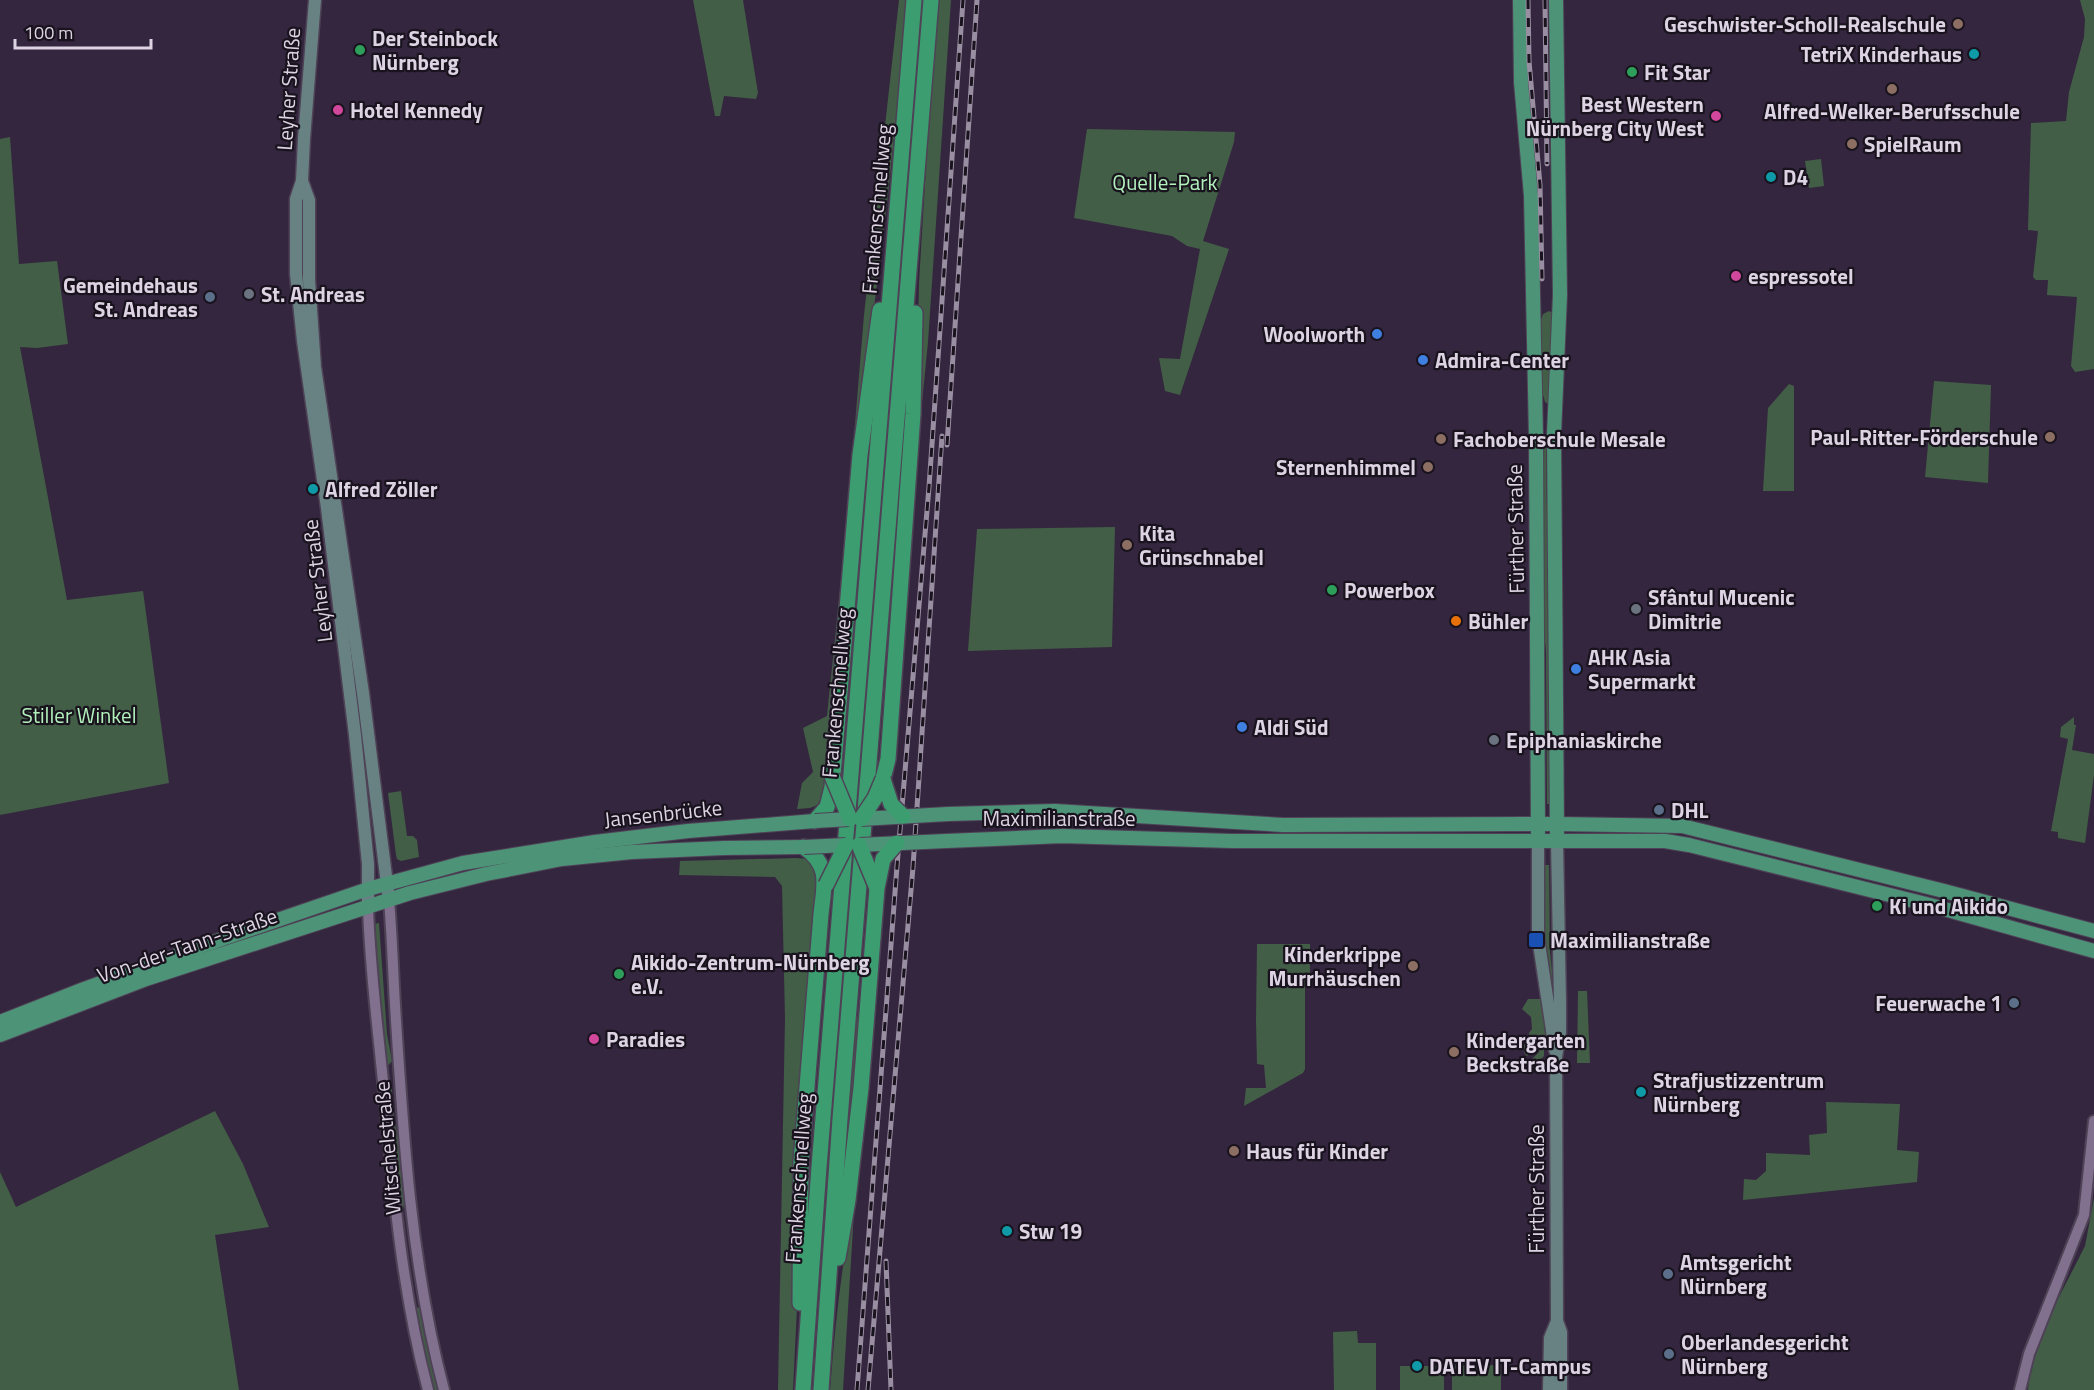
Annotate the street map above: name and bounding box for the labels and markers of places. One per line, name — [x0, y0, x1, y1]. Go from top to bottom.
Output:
place label: Geschwister-Scholl-Realschule — [1664, 8, 1946, 40]
marker: Geschwister-Scholl-Realschule — [1951, 17, 1965, 31]
place label: Der Steinbock Nürnberg — [372, 22, 498, 78]
place label: TetriX Kinderhaus — [1801, 38, 1962, 70]
marker: Der Steinbock Nürnberg — [353, 43, 367, 57]
marker: TetriX Kinderhaus — [1967, 47, 1981, 61]
place label: Fit Star — [1644, 56, 1711, 88]
marker: Fit Star — [1625, 65, 1639, 79]
marker: Alfred-Welker-Berufsschule — [1885, 82, 1899, 96]
place label: Best Western Nürnberg City West — [1526, 88, 1704, 144]
place label: Hotel Kennedy — [350, 94, 483, 126]
place label: Alfred-Welker-Berufsschule — [1764, 95, 2020, 127]
marker: Hotel Kennedy — [331, 103, 345, 117]
marker: Best Western Nürnberg City West — [1709, 109, 1723, 123]
place label: SpielRaum — [1864, 128, 1962, 160]
marker: SpielRaum — [1845, 137, 1859, 151]
place label: D4 — [1783, 161, 1808, 193]
marker: D4 — [1764, 170, 1778, 184]
place label: espressotel — [1748, 260, 1854, 292]
place label: Gemeindehaus St. Andreas — [63, 269, 198, 325]
marker: espressotel — [1729, 269, 1743, 283]
place label: St. Andreas — [261, 278, 365, 310]
marker: St. Andreas — [242, 287, 256, 301]
marker: Gemeindehaus St. Andreas — [203, 290, 217, 304]
place label: Woolworth — [1263, 318, 1365, 350]
marker: Woolworth — [1370, 327, 1384, 341]
place label: Admira-Center — [1435, 344, 1569, 376]
marker: Admira-Center — [1416, 353, 1430, 367]
place label: Paul-Ritter-Förderschule — [1810, 421, 2038, 453]
place label: Fachoberschule Mesale — [1453, 423, 1666, 455]
marker: Paul-Ritter-Förderschule — [2043, 430, 2057, 444]
marker: Fachoberschule Mesale — [1434, 432, 1448, 446]
place label: Sternenhimmel — [1276, 451, 1416, 483]
marker: Sternenhimmel — [1421, 460, 1435, 474]
place label: Alfred Zöller — [325, 473, 438, 505]
marker: Alfred Zöller — [306, 482, 320, 496]
place label: Kita Grünschnabel — [1139, 517, 1264, 573]
marker: Kita Grünschnabel — [1120, 538, 1134, 552]
place label: Powerbox — [1344, 574, 1435, 606]
place label: Sfântul Mucenic Dimitrie — [1648, 581, 1795, 637]
marker: Powerbox — [1325, 583, 1339, 597]
marker: Sfântul Mucenic Dimitrie — [1629, 602, 1643, 616]
place label: Bühler — [1468, 605, 1528, 637]
marker: Bühler — [1449, 614, 1463, 628]
place label: AHK Asia Supermarkt — [1588, 641, 1696, 697]
marker: AHK Asia Supermarkt — [1569, 662, 1583, 676]
place label: Aldi Süd — [1254, 711, 1328, 743]
marker: Aldi Süd — [1235, 720, 1249, 734]
place label: Epiphaniaskirche — [1506, 724, 1662, 756]
marker: Epiphaniaskirche — [1487, 733, 1501, 747]
place label: DHL — [1671, 794, 1709, 826]
marker: DHL — [1652, 803, 1666, 817]
place label: Ki und Aikido — [1889, 890, 2008, 922]
marker: Ki und Aikido — [1870, 899, 1884, 913]
place label: Maximilianstraße — [1550, 924, 1710, 956]
marker: Maximilianstraße — [1527, 931, 1545, 949]
place label: Kinderkrippe Murrhäuschen — [1269, 938, 1401, 994]
place label: Aikido-Zentrum-Nürnberg e.V. — [631, 946, 869, 1002]
marker: Kinderkrippe Murrhäuschen — [1406, 959, 1420, 973]
marker: Aikido-Zentrum-Nürnberg e.V. — [612, 967, 626, 981]
place label: Feuerwache 1 — [1875, 987, 2002, 1019]
marker: Feuerwache 1 — [2007, 996, 2021, 1010]
place label: Paradies — [606, 1023, 685, 1055]
place label: Kindergarten Beckstraße — [1466, 1024, 1585, 1080]
marker: Paradies — [587, 1032, 601, 1046]
marker: Kindergarten Beckstraße — [1447, 1045, 1461, 1059]
place label: Strafjustizzentrum Nürnberg — [1653, 1064, 1824, 1120]
marker: Strafjustizzentrum Nürnberg — [1634, 1085, 1648, 1099]
place label: Haus für Kinder — [1246, 1135, 1388, 1167]
marker: Haus für Kinder — [1227, 1144, 1241, 1158]
place label: Stw 19 — [1019, 1215, 1082, 1247]
marker: Stw 19 — [1000, 1224, 1014, 1238]
place label: Amtsgericht Nürnberg — [1680, 1246, 1792, 1302]
marker: Amtsgericht Nürnberg — [1661, 1267, 1675, 1281]
place label: Oberlandesgericht Nürnberg — [1681, 1326, 1849, 1382]
marker: Oberlandesgericht Nürnberg — [1662, 1347, 1676, 1361]
place label: DATEV IT-Campus — [1429, 1350, 1591, 1382]
marker: DATEV IT-Campus — [1410, 1359, 1424, 1373]

